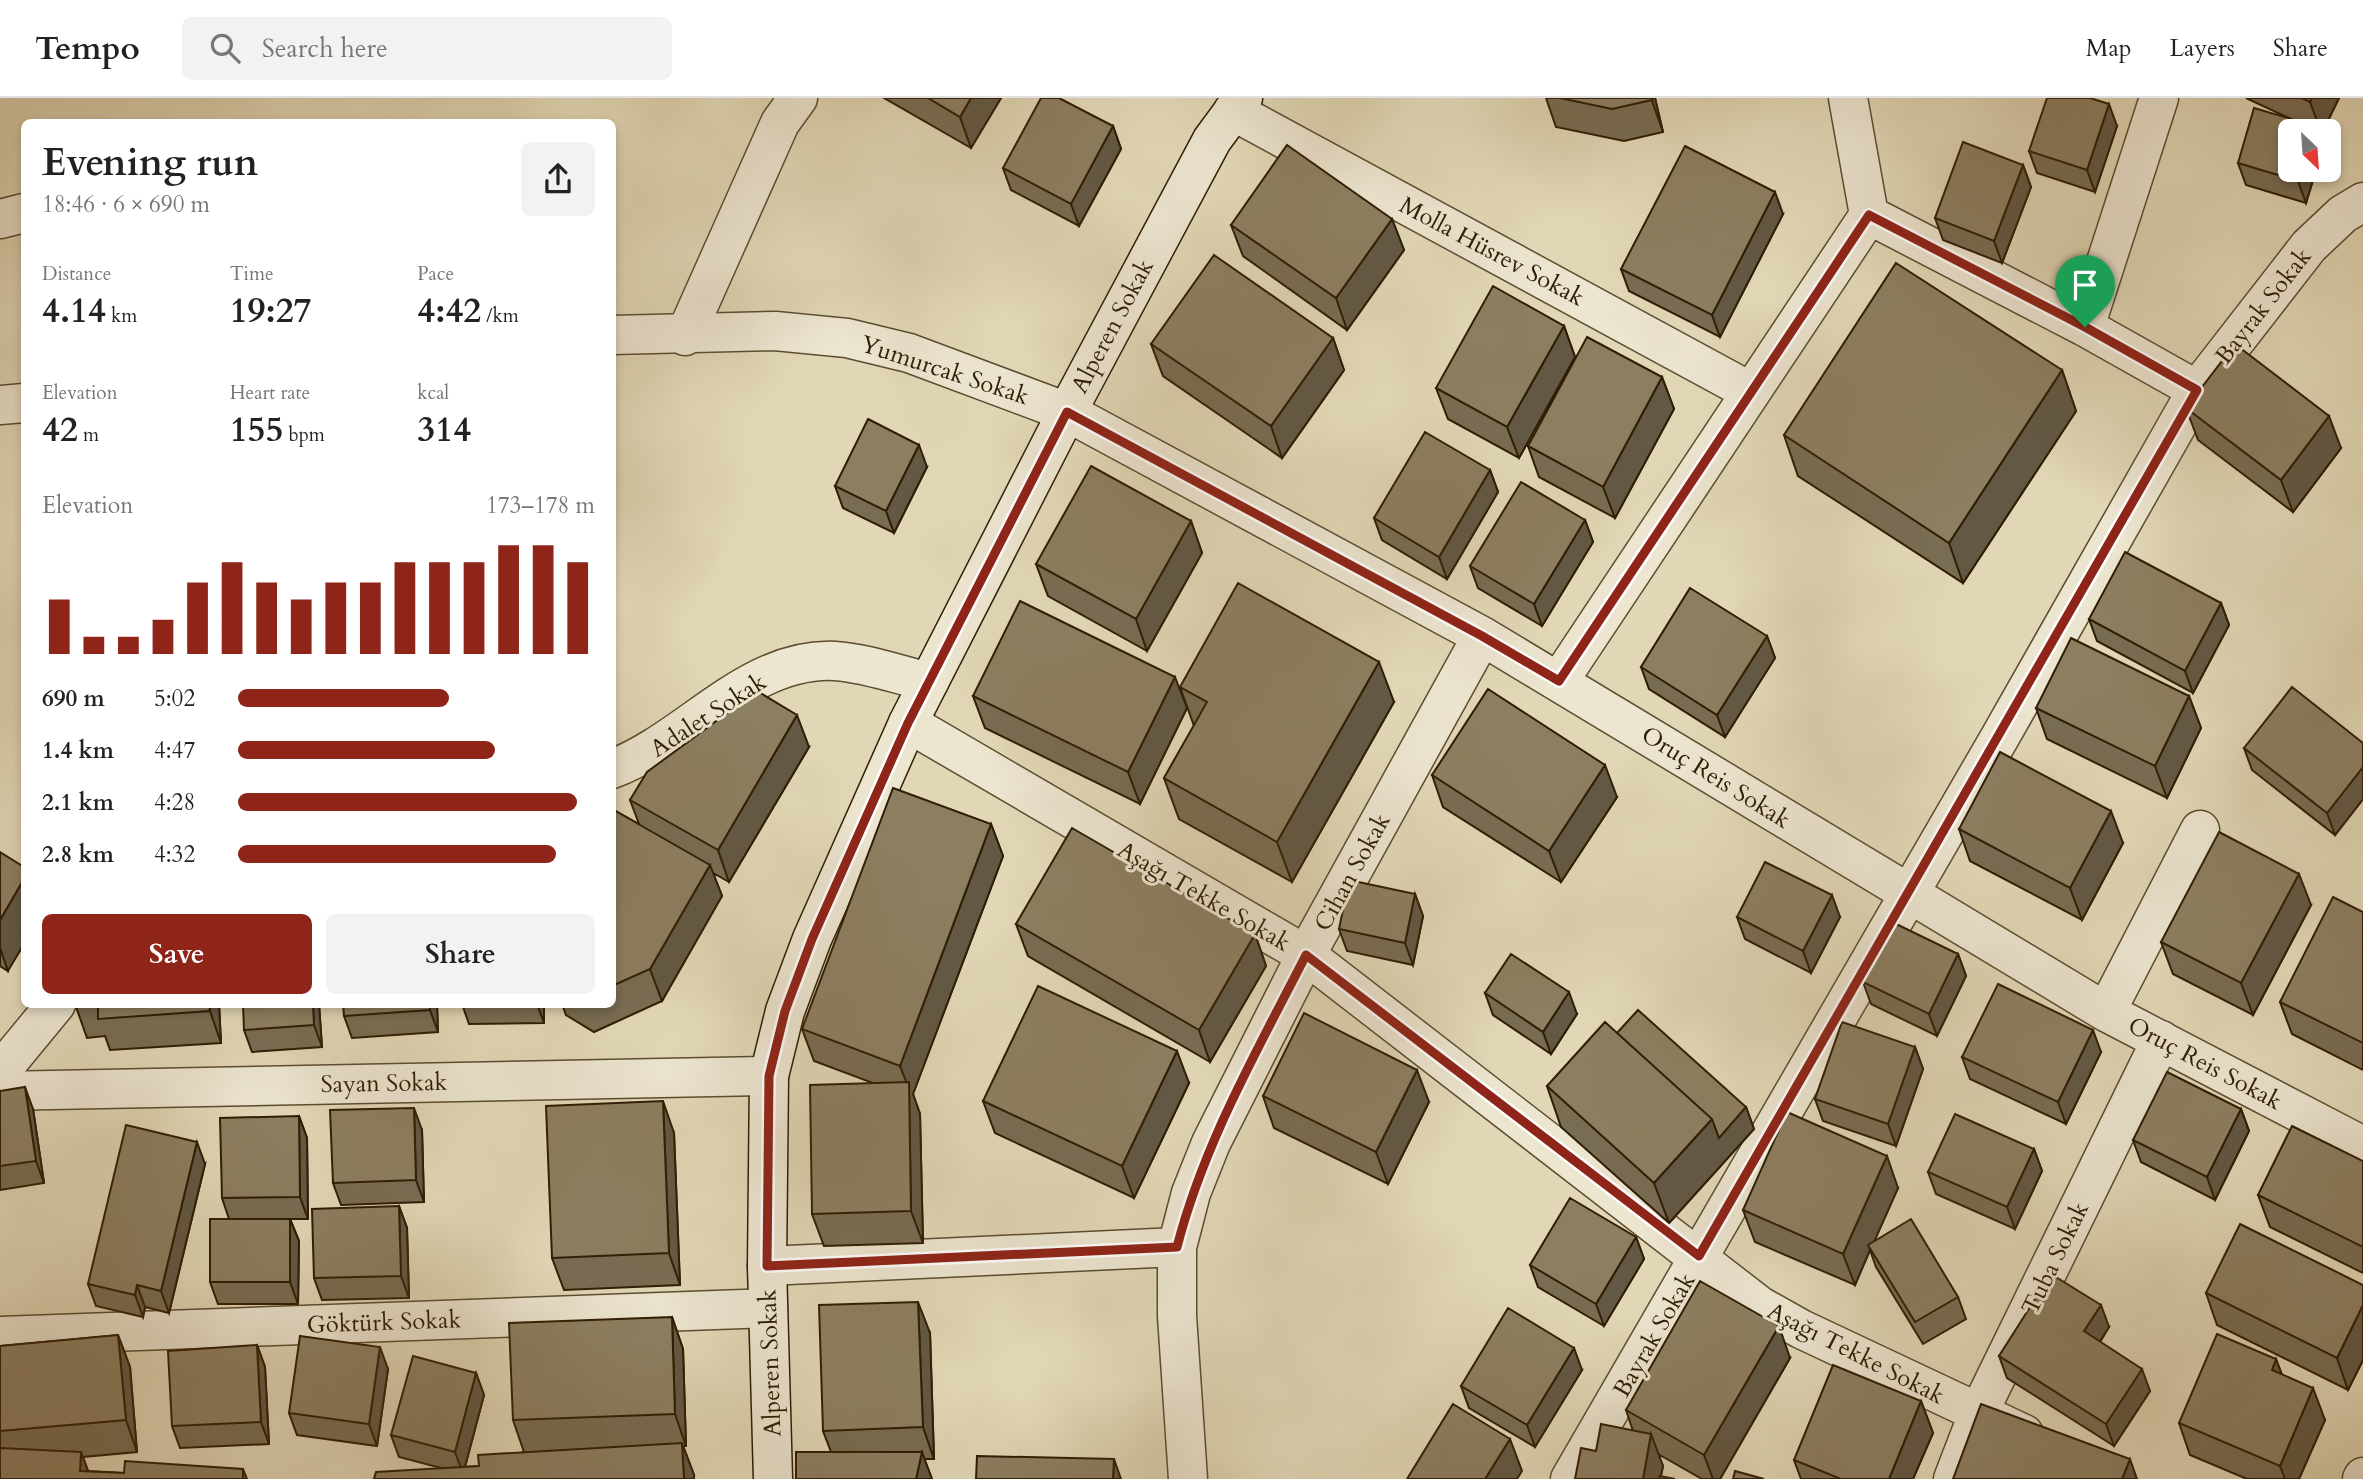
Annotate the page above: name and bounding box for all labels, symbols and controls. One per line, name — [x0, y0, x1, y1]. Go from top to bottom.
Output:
search box — [182, 17, 672, 80]
text: Tempo — [35, 26, 140, 71]
icon: search — [206, 29, 244, 67]
text: Search here — [262, 31, 388, 66]
text: Map — [2086, 32, 2132, 65]
text: Layers — [2170, 32, 2235, 65]
text: Share — [2273, 32, 2328, 65]
north arrow — [2278, 119, 2342, 182]
map controls — [2278, 119, 2341, 182]
text: Evening run — [42, 137, 258, 189]
button: share — [521, 142, 595, 216]
text: 18:46 · 6 × 690 m — [42, 189, 210, 220]
street label: Molla Hüsrev Sokak — [1393, 189, 1590, 314]
street label: Bayrak Sokak — [2208, 241, 2319, 371]
street label: Alperen Sokak — [1063, 253, 1162, 399]
pin — [2055, 255, 2115, 327]
text: Distance — [42, 261, 111, 287]
text: Time — [230, 261, 274, 287]
text: Pace — [417, 261, 454, 287]
icon: arrive — [2066, 266, 2104, 304]
text: 4.14 — [42, 287, 106, 335]
text: 19:27 — [230, 287, 312, 335]
text: 4:42 — [417, 287, 481, 335]
text: km — [106, 303, 137, 329]
text: /km — [481, 303, 519, 329]
street label: Yumurcak Sokak — [857, 328, 1033, 413]
text: Elevation — [42, 380, 117, 406]
text: Heart rate — [230, 380, 310, 406]
text: kcal — [417, 380, 449, 406]
text: 42 — [42, 406, 78, 454]
text: 155 — [230, 406, 283, 454]
text: 314 — [417, 406, 471, 454]
text: m — [78, 422, 99, 448]
text: bpm — [283, 422, 325, 448]
text: Elevation — [42, 490, 133, 521]
text: 173–178 m — [486, 490, 595, 521]
street label: Adalet Sokak — [644, 665, 773, 765]
text: 690 m — [42, 683, 105, 714]
text: 5:02 — [154, 683, 195, 714]
street label: Oruç Reis Sokak — [1635, 718, 1797, 837]
text: 1.4 km — [42, 735, 114, 766]
text: 4:47 — [154, 735, 195, 766]
text: 2.1 km — [42, 787, 114, 818]
text: 4:28 — [154, 787, 195, 818]
street label: Cihan Sokak — [1307, 807, 1398, 937]
street label: Aşağı Tekke Sokak — [1111, 833, 1296, 959]
text: 2.8 km — [42, 839, 114, 870]
text: 4:32 — [154, 839, 195, 870]
button: Save — [42, 914, 312, 994]
button: Share — [326, 914, 595, 994]
street label: Oruç Reis Sokak — [2122, 1009, 2288, 1118]
street label: Sayan Sokak — [320, 1066, 448, 1101]
street label: Tuba Sokak — [2014, 1196, 2097, 1320]
street label: Bayrak Sokak — [1605, 1267, 1704, 1404]
street label: Alperen Sokak — [751, 1288, 790, 1437]
street label: Aşağı Tekke Sokak — [1762, 1295, 1950, 1412]
street label: Göktürk Sokak — [306, 1303, 462, 1342]

